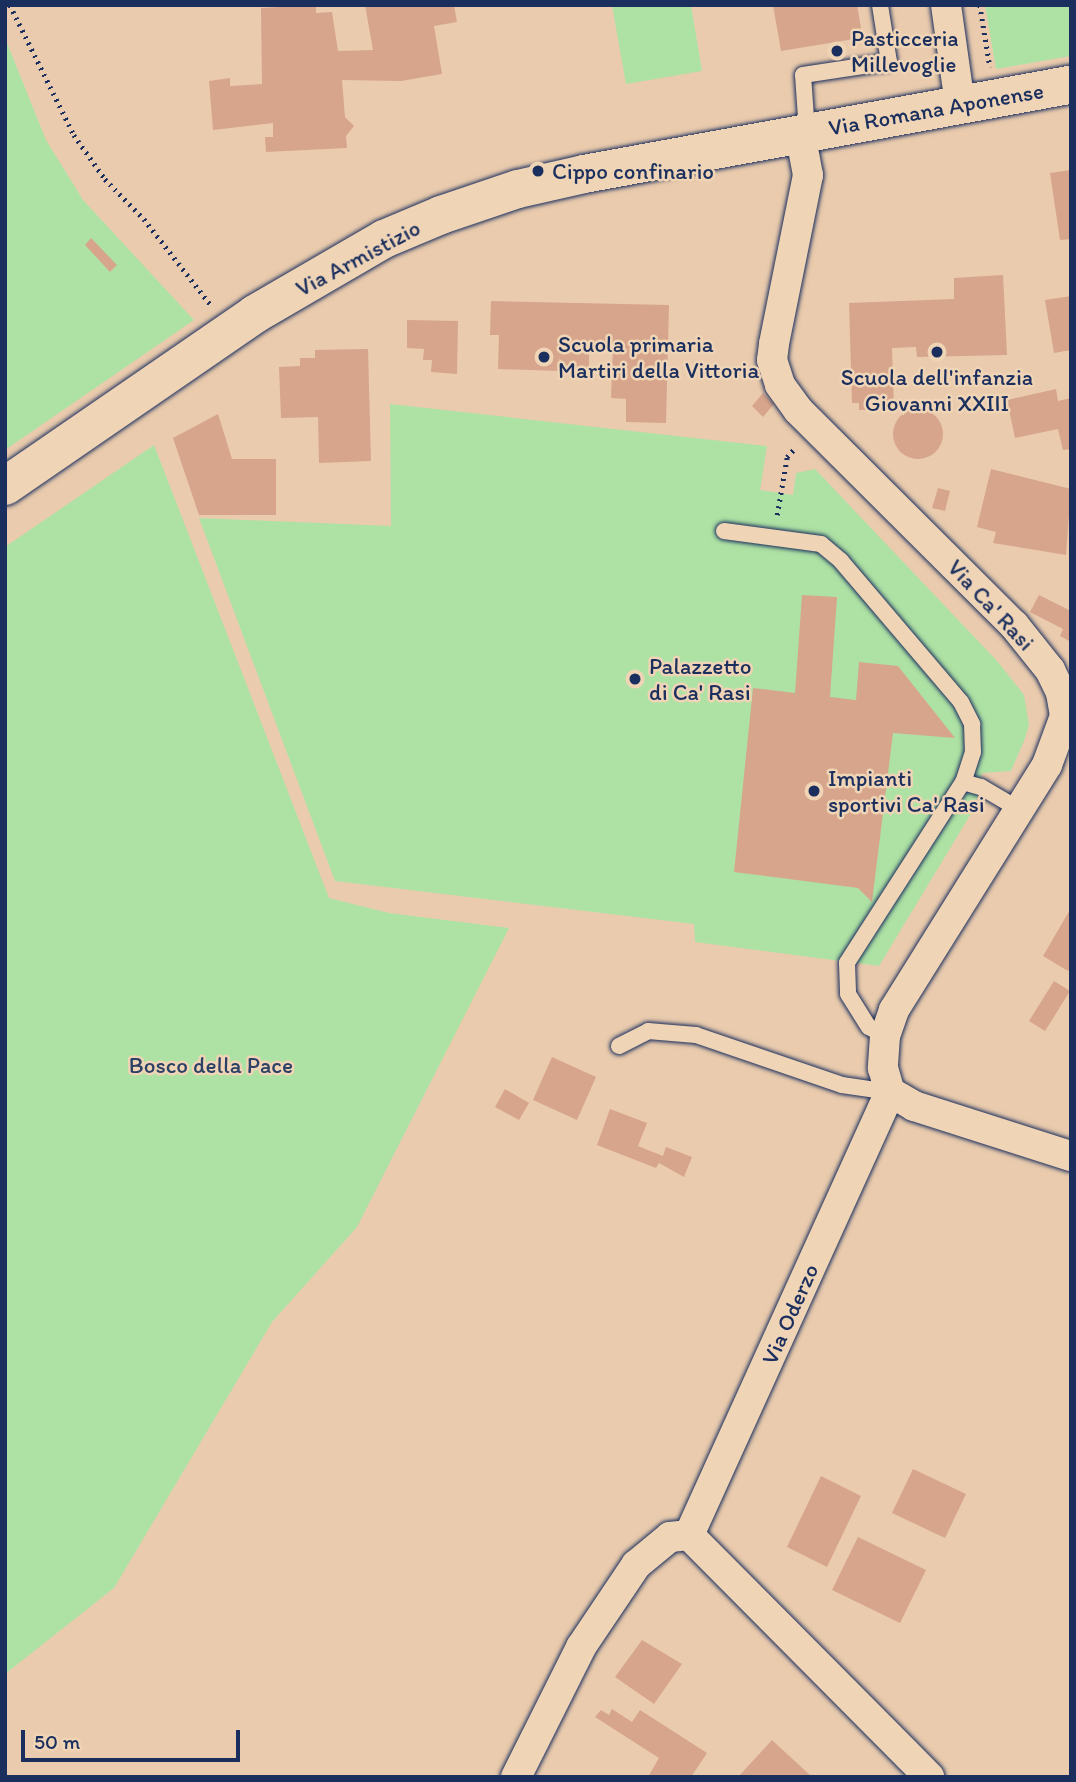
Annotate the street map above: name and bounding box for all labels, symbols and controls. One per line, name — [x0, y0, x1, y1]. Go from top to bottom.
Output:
place label: Pasticceria Millevoglie — [851, 24, 959, 78]
marker: Pasticceria Millevoglie — [829, 43, 845, 59]
street label: Via Romana Aponense — [826, 77, 1046, 141]
place label: Cippo confinario — [552, 157, 714, 185]
marker: Cippo confinario — [530, 163, 546, 179]
street label: Via Armistizio — [291, 214, 425, 302]
place label: Scuola primaria Martiri della Vittoria — [558, 330, 759, 384]
marker: Scuola dell'infanzia Giovanni XXIII — [929, 344, 945, 360]
marker: Scuola primaria Martiri della Vittoria — [536, 349, 552, 365]
place label: Scuola dell'infanzia Giovanni XXIII — [840, 363, 1034, 417]
street label: Via Ca' Rasi — [942, 554, 1040, 656]
place label: Palazzetto di Ca' Rasi — [649, 652, 752, 706]
marker: Palazzetto di Ca' Rasi — [627, 671, 643, 687]
place label: Impianti sportivi Ca' Rasi — [828, 764, 985, 818]
marker: Impianti sportivi Ca' Rasi — [806, 783, 822, 799]
park label: Bosco della Pace — [129, 1051, 293, 1079]
street label: Via Oderzo — [756, 1260, 824, 1368]
scale bar — [24, 1716, 243, 1760]
text: 50 m — [34, 1729, 80, 1754]

